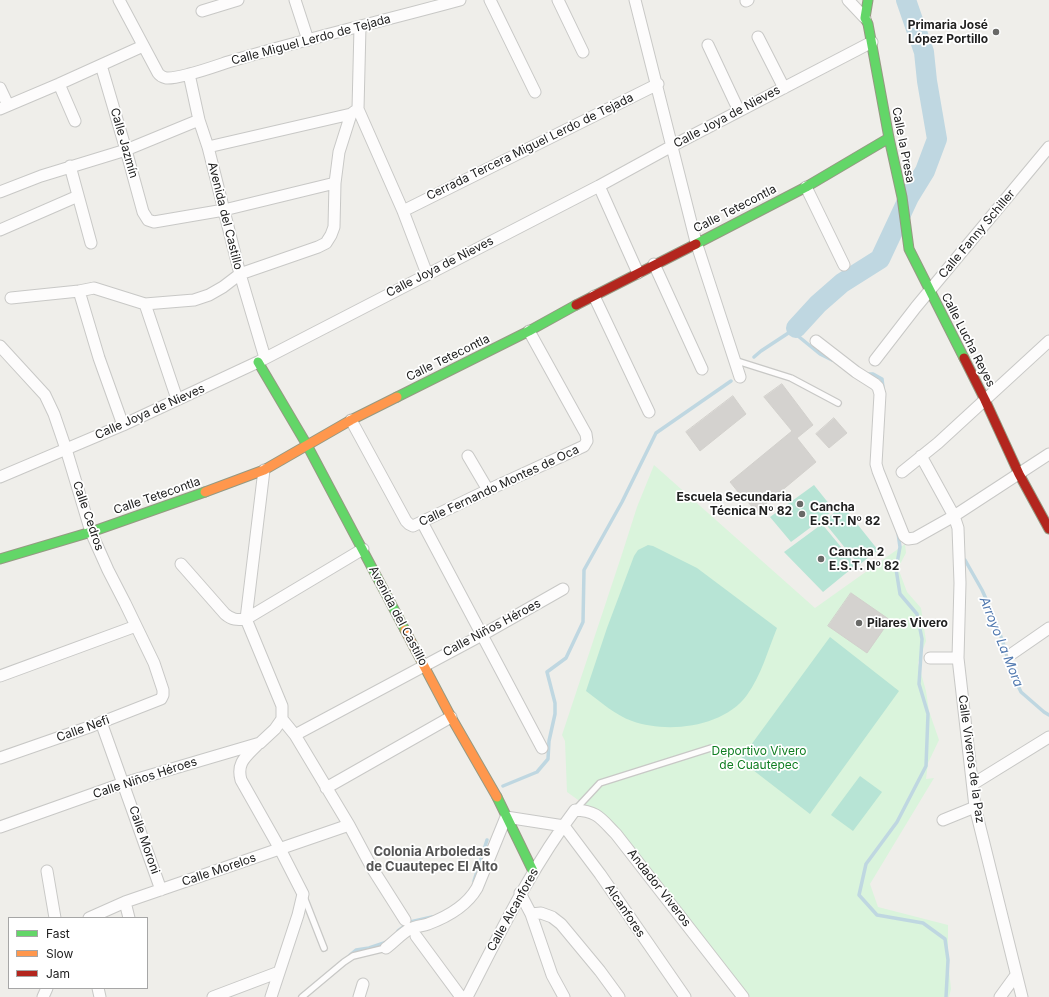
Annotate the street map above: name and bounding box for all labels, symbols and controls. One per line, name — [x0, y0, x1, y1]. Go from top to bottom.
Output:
street label: Calle Miguel Lerdo de Tejada — [230, 12, 392, 68]
place label: Primaria José López Portillo — [908, 18, 988, 46]
marker: Primaria José López Portillo — [991, 27, 1001, 37]
street label: Calle Joya de Nieves — [671, 83, 783, 151]
street label: Cerrada Tercera Miguel Lerdo de Tejada — [424, 90, 636, 204]
street label: Calle Jazmín — [107, 106, 141, 180]
street label: Calle la Presa — [889, 106, 917, 184]
street label: Avenida del Castillo — [205, 161, 245, 271]
street label: Calle Tetecontla — [691, 182, 779, 236]
street label: Calle Fanny Schiller — [936, 187, 1018, 281]
street label: Calle Joya de Nieves — [384, 234, 496, 300]
street label: Calle Lucha Reyes — [938, 290, 998, 390]
street label: Calle Tetecontla — [404, 332, 492, 384]
street label: Calle Joya de Nieves — [93, 381, 207, 443]
street label: Calle Fernando Montes de Oca — [417, 442, 581, 530]
street label: Calle Tetecontla — [112, 474, 202, 518]
street label: Calle Cedros — [69, 479, 107, 553]
place label: Escuela Secundaria Técnica Nº 82 — [677, 490, 792, 518]
marker: Escuela Secundaria Técnica Nº 82 — [795, 499, 805, 509]
place label: Cancha E.S.T. Nº 82 — [810, 500, 880, 528]
marker: Cancha E.S.T. Nº 82 — [797, 509, 807, 519]
place label: Cancha 2 E.S.T. Nº 82 — [829, 545, 899, 573]
marker: Cancha 2 E.S.T. Nº 82 — [816, 554, 826, 564]
street label: Avenida del Castillo — [366, 564, 430, 668]
water label: Arroyo La Mora — [976, 595, 1026, 689]
street label: Calle Niños Héroes — [441, 596, 543, 660]
place label: Pilares Vivero — [867, 616, 948, 630]
marker: Pilares Vivero — [854, 618, 864, 628]
street label: Calle Viveros de la Paz — [955, 694, 987, 824]
street label: Calle Nefi — [55, 713, 111, 745]
park label: Deportivo Vivero de Cuautepec — [711, 744, 807, 772]
street label: Calle Niños Héroes — [91, 754, 199, 802]
street label: Calle Moroni — [126, 804, 162, 876]
district label: Colonia Arboledas de Cuautepec El Alto — [366, 844, 498, 875]
street label: Andador Viveros — [624, 846, 694, 930]
street label: Calle Morelos — [180, 851, 258, 889]
street label: Calle Alcanfores — [484, 866, 542, 954]
street label: Alcanfores — [602, 882, 648, 940]
legend — [8, 917, 148, 989]
text: Fast — [46, 926, 70, 941]
text: Slow — [46, 946, 73, 961]
text: Jam — [46, 966, 70, 981]

